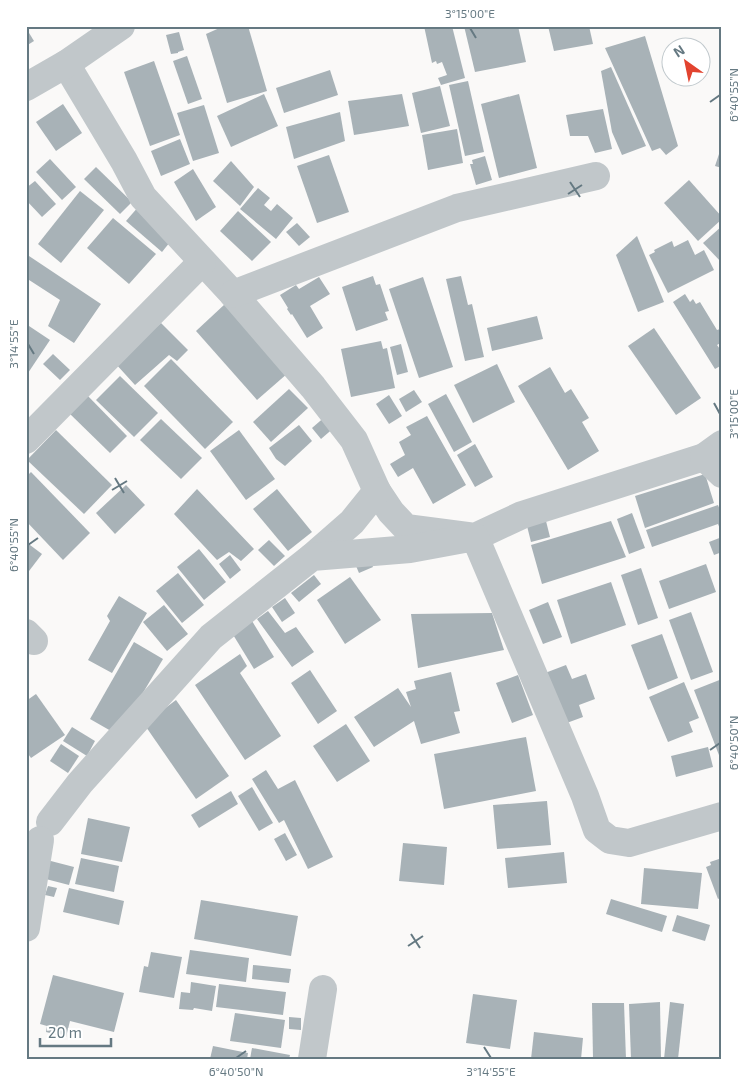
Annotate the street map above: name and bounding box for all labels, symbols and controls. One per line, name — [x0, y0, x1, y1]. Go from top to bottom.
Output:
text: 3°15'00"E — [445, 6, 495, 20]
north arrow — [660, 38, 710, 88]
text: N — [670, 41, 688, 61]
text: 6°40'55"N — [726, 68, 740, 122]
text: 3°14'55"E — [6, 319, 20, 369]
text: 3°15'00"E — [726, 389, 740, 439]
text: 6°40'55"N — [6, 518, 20, 572]
text: 6°40'50"N — [726, 716, 740, 770]
scale bar — [40, 1015, 111, 1047]
text: 20 m — [48, 1023, 82, 1041]
text: 6°40'50"N — [209, 1064, 263, 1078]
text: 3°14'55"E — [466, 1064, 516, 1078]

